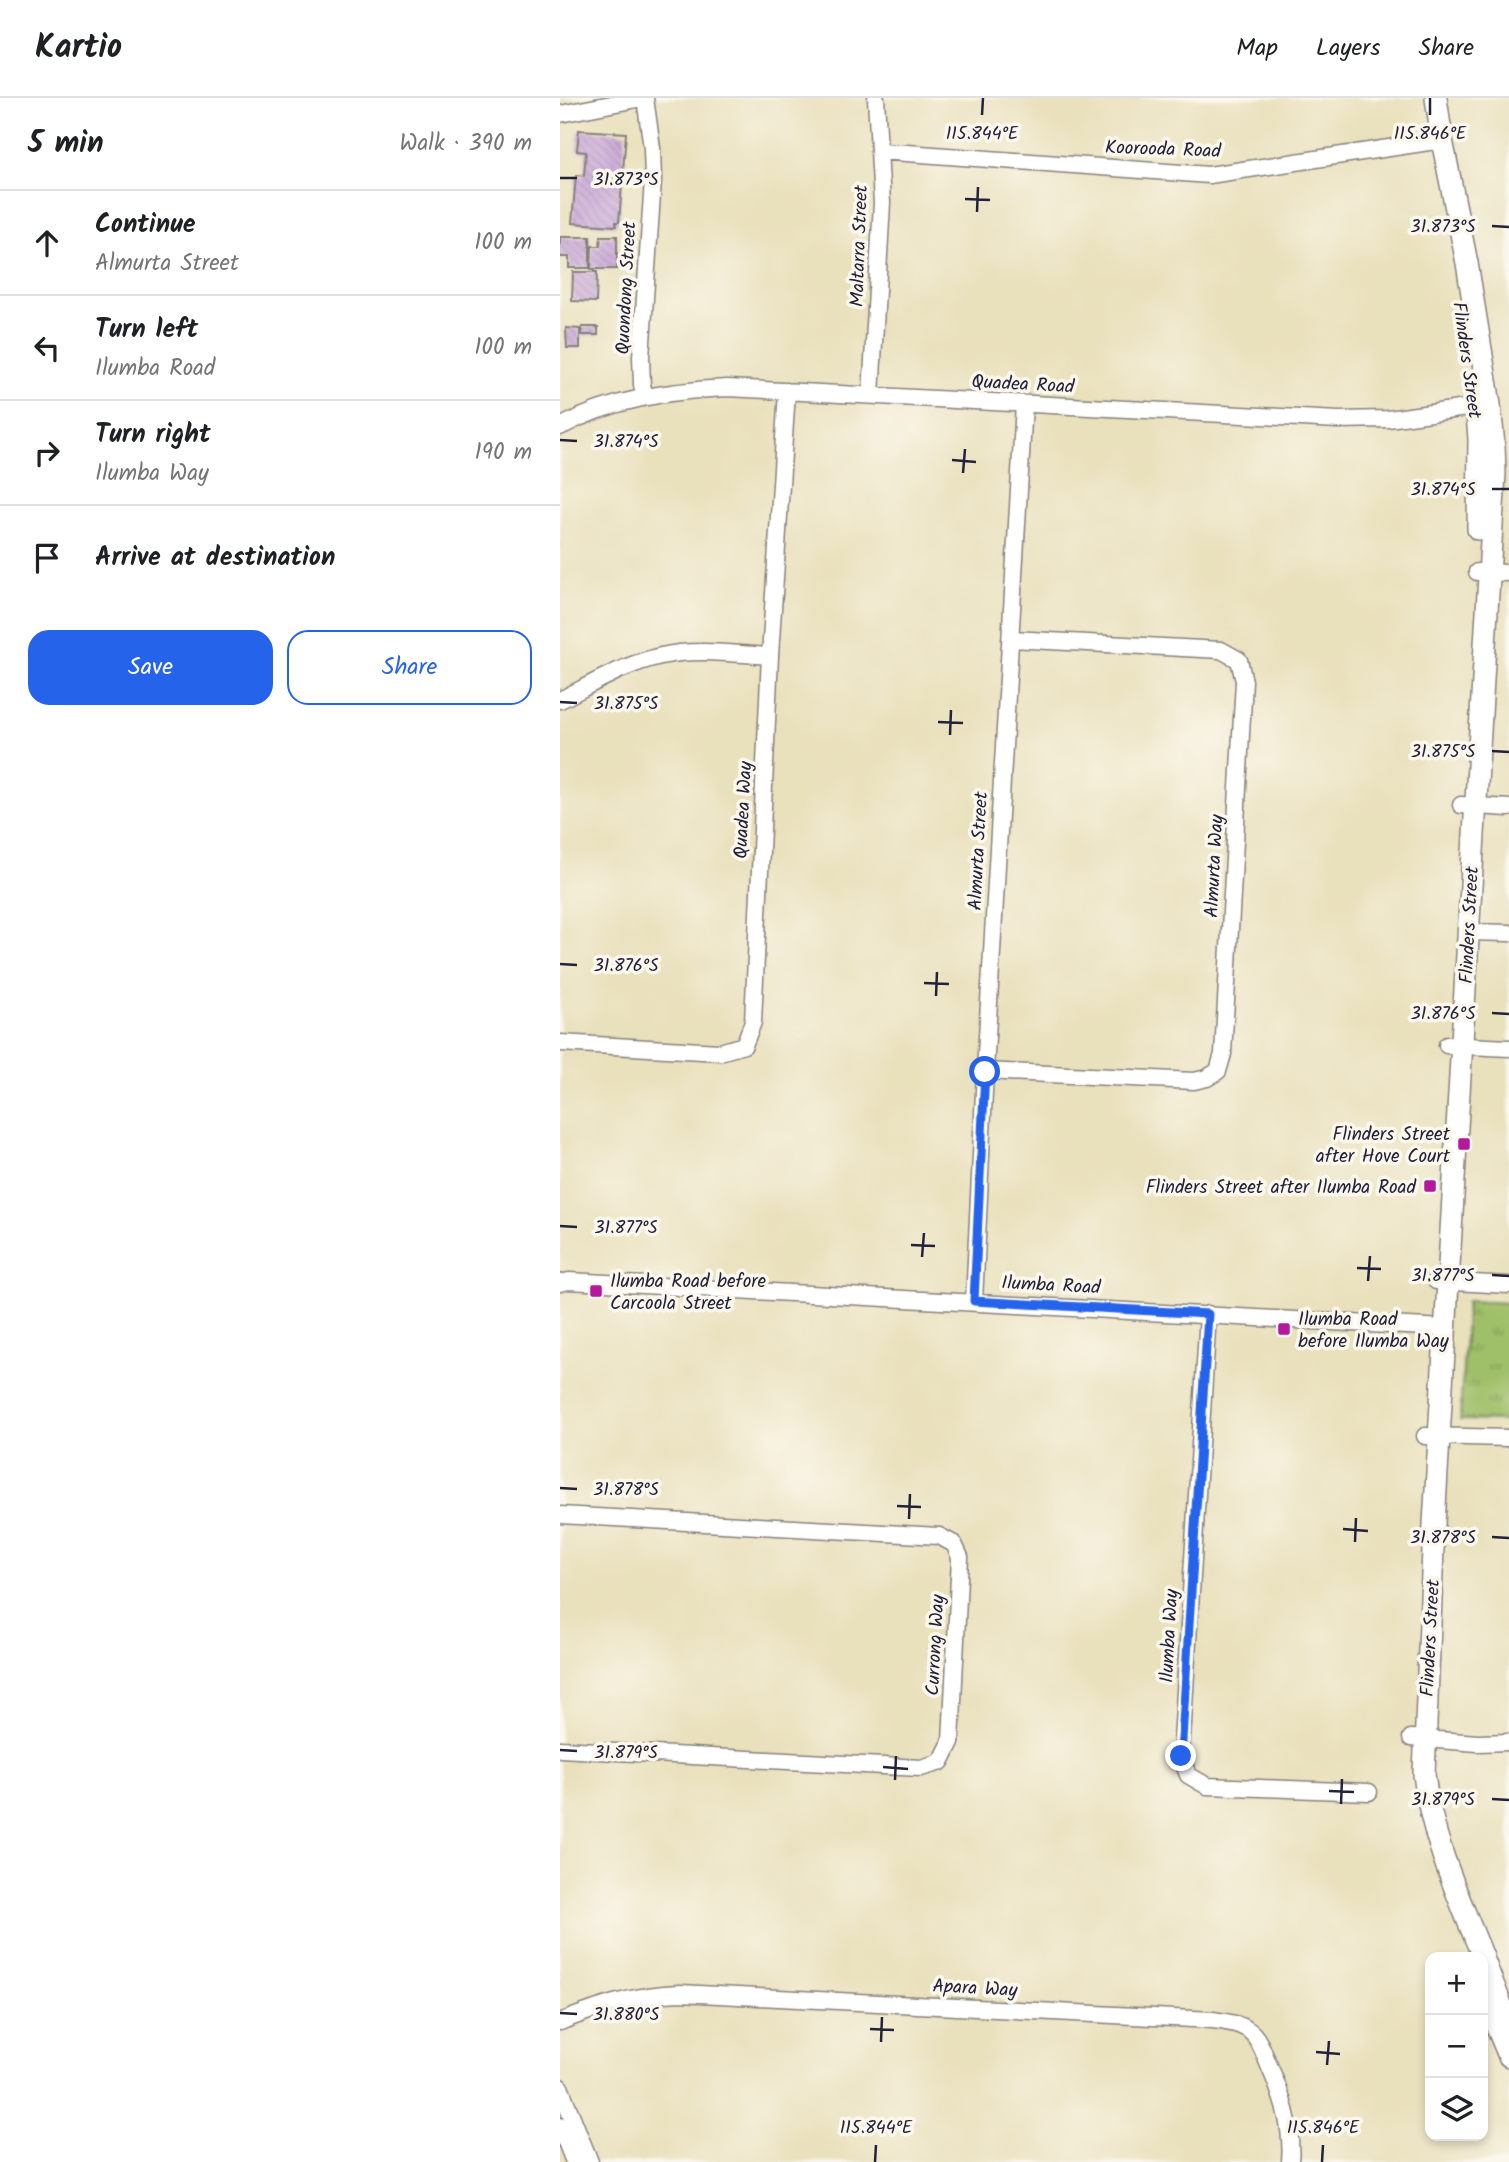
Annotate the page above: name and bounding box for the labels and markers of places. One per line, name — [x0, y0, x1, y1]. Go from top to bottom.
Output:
place label: Flinders Street after Hove Court — [1316, 1120, 1451, 1172]
marker: Flinders Street after Hove Court — [1456, 1136, 1472, 1152]
place label: Flinders Street after Ilumba Road — [1146, 1173, 1417, 1203]
marker: Flinders Street after Ilumba Road — [1422, 1178, 1438, 1194]
place label: Ilumba Road before Carcoola Street — [610, 1267, 767, 1319]
marker: Ilumba Road before Carcoola Street — [588, 1283, 604, 1299]
place label: Ilumba Road before Ilumba Way — [1298, 1305, 1450, 1357]
marker: Ilumba Road before Ilumba Way — [1276, 1321, 1292, 1337]

